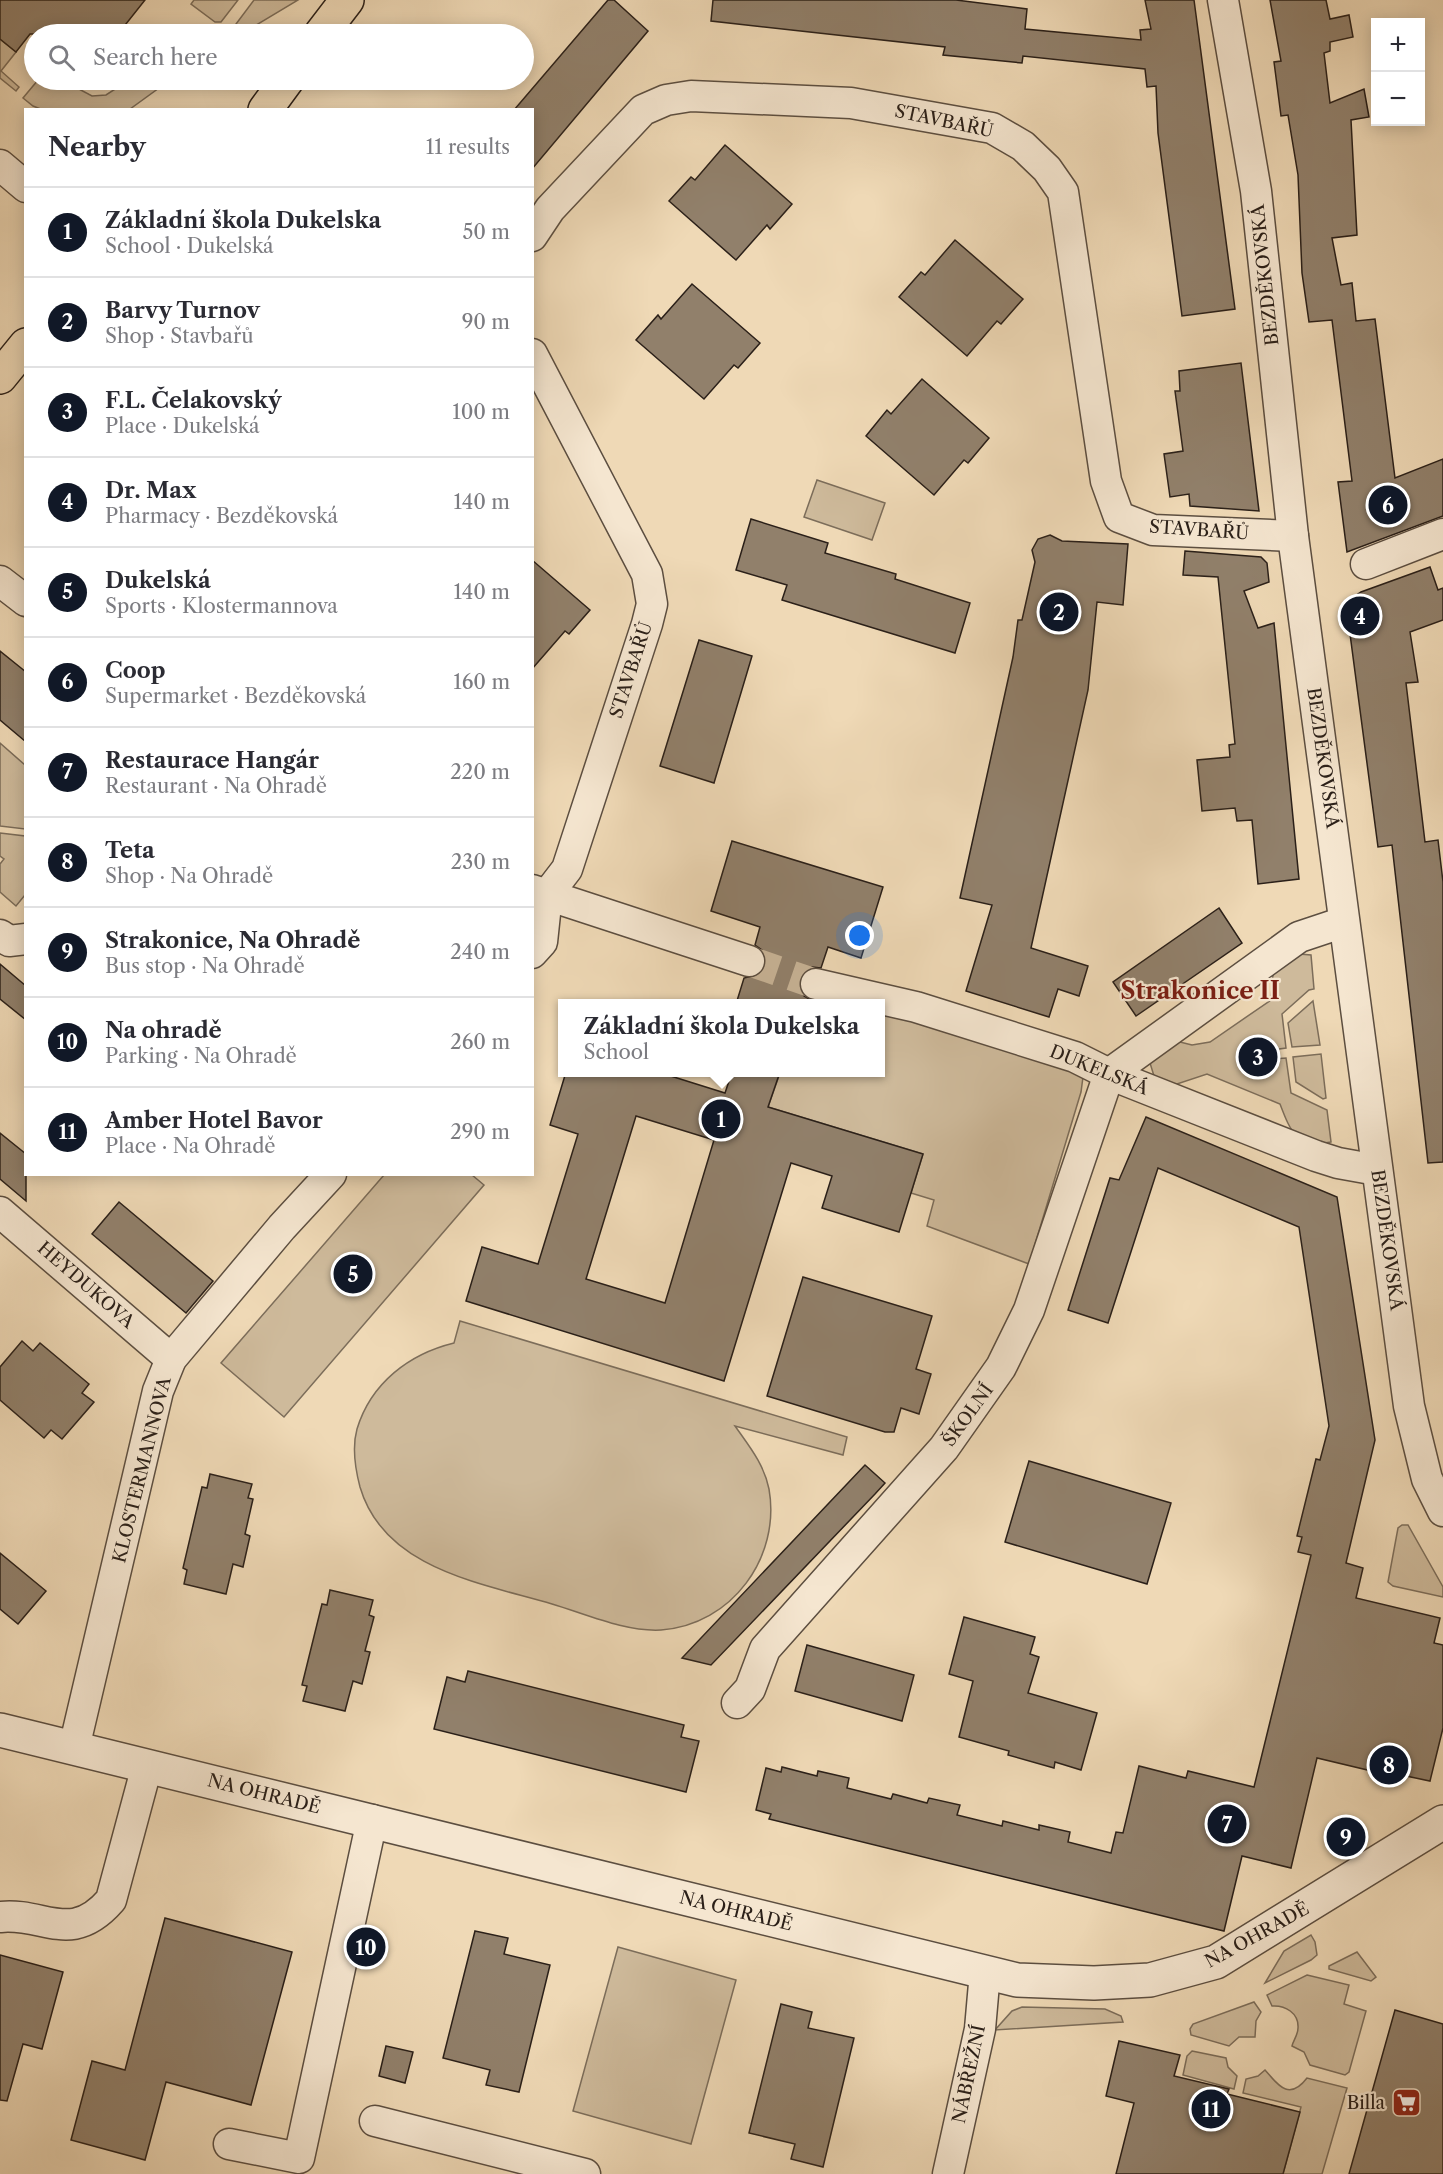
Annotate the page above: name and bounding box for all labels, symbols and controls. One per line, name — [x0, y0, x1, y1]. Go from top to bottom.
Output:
map controls — [1371, 18, 1425, 126]
button: + — [1371, 18, 1425, 72]
search box — [24, 24, 534, 90]
icon: search — [45, 41, 78, 74]
text: Search here — [93, 44, 218, 71]
button: − — [1371, 72, 1425, 126]
street label: STAVBAŘŮ — [893, 98, 996, 142]
text: Nearby — [48, 131, 146, 163]
text: 11 results — [426, 135, 510, 159]
street label: BEZDĚKOVSKÁ — [1245, 203, 1283, 347]
text: Základní škola Dukelska — [105, 207, 381, 234]
text: 1 — [63, 220, 72, 244]
text: 50 m — [463, 220, 510, 244]
text: School · Dukelská — [105, 234, 274, 258]
text: Barvy Turnov — [105, 297, 260, 324]
text: 2 — [62, 310, 73, 334]
text: 90 m — [462, 310, 510, 334]
text: Shop · Stavbařů — [105, 324, 254, 348]
text: F.L. Čelakovský — [105, 387, 281, 414]
text: 3 — [62, 400, 73, 424]
text: 100 m — [452, 400, 510, 424]
text: Place · Dukelská — [105, 414, 260, 438]
text: Dr. Max — [105, 477, 196, 504]
pin: 6 — [1368, 482, 1408, 528]
text: 4 — [62, 490, 73, 514]
text: 140 m — [453, 490, 510, 514]
text: Pharmacy · Bezděkovská — [105, 504, 338, 528]
street label: STAVBAŘŮ — [1148, 514, 1250, 544]
text: Dukelská — [105, 567, 211, 594]
text: 5 — [62, 580, 73, 604]
text: 140 m — [453, 580, 510, 604]
pin: 2 — [1040, 590, 1078, 634]
text: Sports · Klostermannova — [105, 594, 338, 618]
pin: 4 — [1340, 594, 1380, 638]
street label: STAVBAŘŮ — [603, 618, 657, 721]
text: Coop — [105, 657, 165, 684]
text: 6 — [62, 670, 73, 694]
text: 160 m — [453, 670, 510, 694]
text: Supermarket · Bezděkovská — [105, 684, 366, 708]
street label: BEZDĚKOVSKÁ — [1302, 686, 1346, 831]
text: Restaurace Hangár — [105, 747, 319, 774]
text: 7 — [62, 760, 73, 784]
text: 220 m — [450, 760, 510, 784]
text: Restaurant · Na Ohradě — [105, 774, 327, 798]
text: Teta — [105, 837, 155, 864]
text: 8 — [61, 850, 74, 874]
text: 230 m — [451, 850, 510, 874]
text: Shop · Na Ohradě — [105, 864, 273, 888]
your location — [845, 921, 874, 950]
text: Strakonice, Na Ohradě — [105, 927, 360, 954]
text: 9 — [62, 940, 73, 964]
text: 240 m — [450, 940, 510, 964]
text: Bus stop · Na Ohradě — [105, 954, 305, 978]
district label: Strakonice II — [1120, 976, 1280, 1005]
popup — [558, 999, 885, 1077]
text: Základní škola Dukelska — [583, 1013, 860, 1040]
text: Na ohradě — [105, 1017, 222, 1044]
text: 10 — [57, 1030, 78, 1054]
text: 260 m — [450, 1030, 510, 1054]
pin: 3 — [1238, 1034, 1278, 1080]
street label: DUKELSKÁ — [1046, 1039, 1153, 1100]
text: School — [583, 1040, 649, 1064]
text: Parking · Na Ohradě — [105, 1044, 297, 1068]
pin: 1 — [702, 1096, 740, 1142]
text: Amber Hotel Bavor — [105, 1107, 323, 1134]
text: 11 — [59, 1120, 77, 1144]
text: 290 m — [450, 1120, 510, 1144]
text: Place · Na Ohradě — [105, 1134, 276, 1158]
street label: BEZDĚKOVSKÁ — [1366, 1168, 1410, 1313]
street label: HEYDUKOVA — [33, 1237, 139, 1333]
pin: 5 — [334, 1252, 372, 1296]
street label: KLOSTERMANNOVA — [108, 1374, 176, 1565]
street label: ŠKOLNÍ — [936, 1378, 998, 1451]
pin: 8 — [1370, 1742, 1408, 1788]
street label: NA OHRADĚ — [205, 1767, 323, 1819]
pin: 7 — [1208, 1802, 1246, 1846]
pin: 9 — [1326, 1814, 1366, 1860]
street label: NA OHRADĚ — [677, 1884, 795, 1936]
street label: NA OHRADĚ — [1200, 1896, 1313, 1973]
pin: 10 — [346, 1924, 386, 1970]
street label: NÁBŘEŽNÍ — [946, 2022, 990, 2125]
pin: 11 — [1192, 2086, 1230, 2132]
supermarket icon: Billa — [1390, 2087, 1422, 2119]
place label: Billa — [1347, 2092, 1385, 2114]

